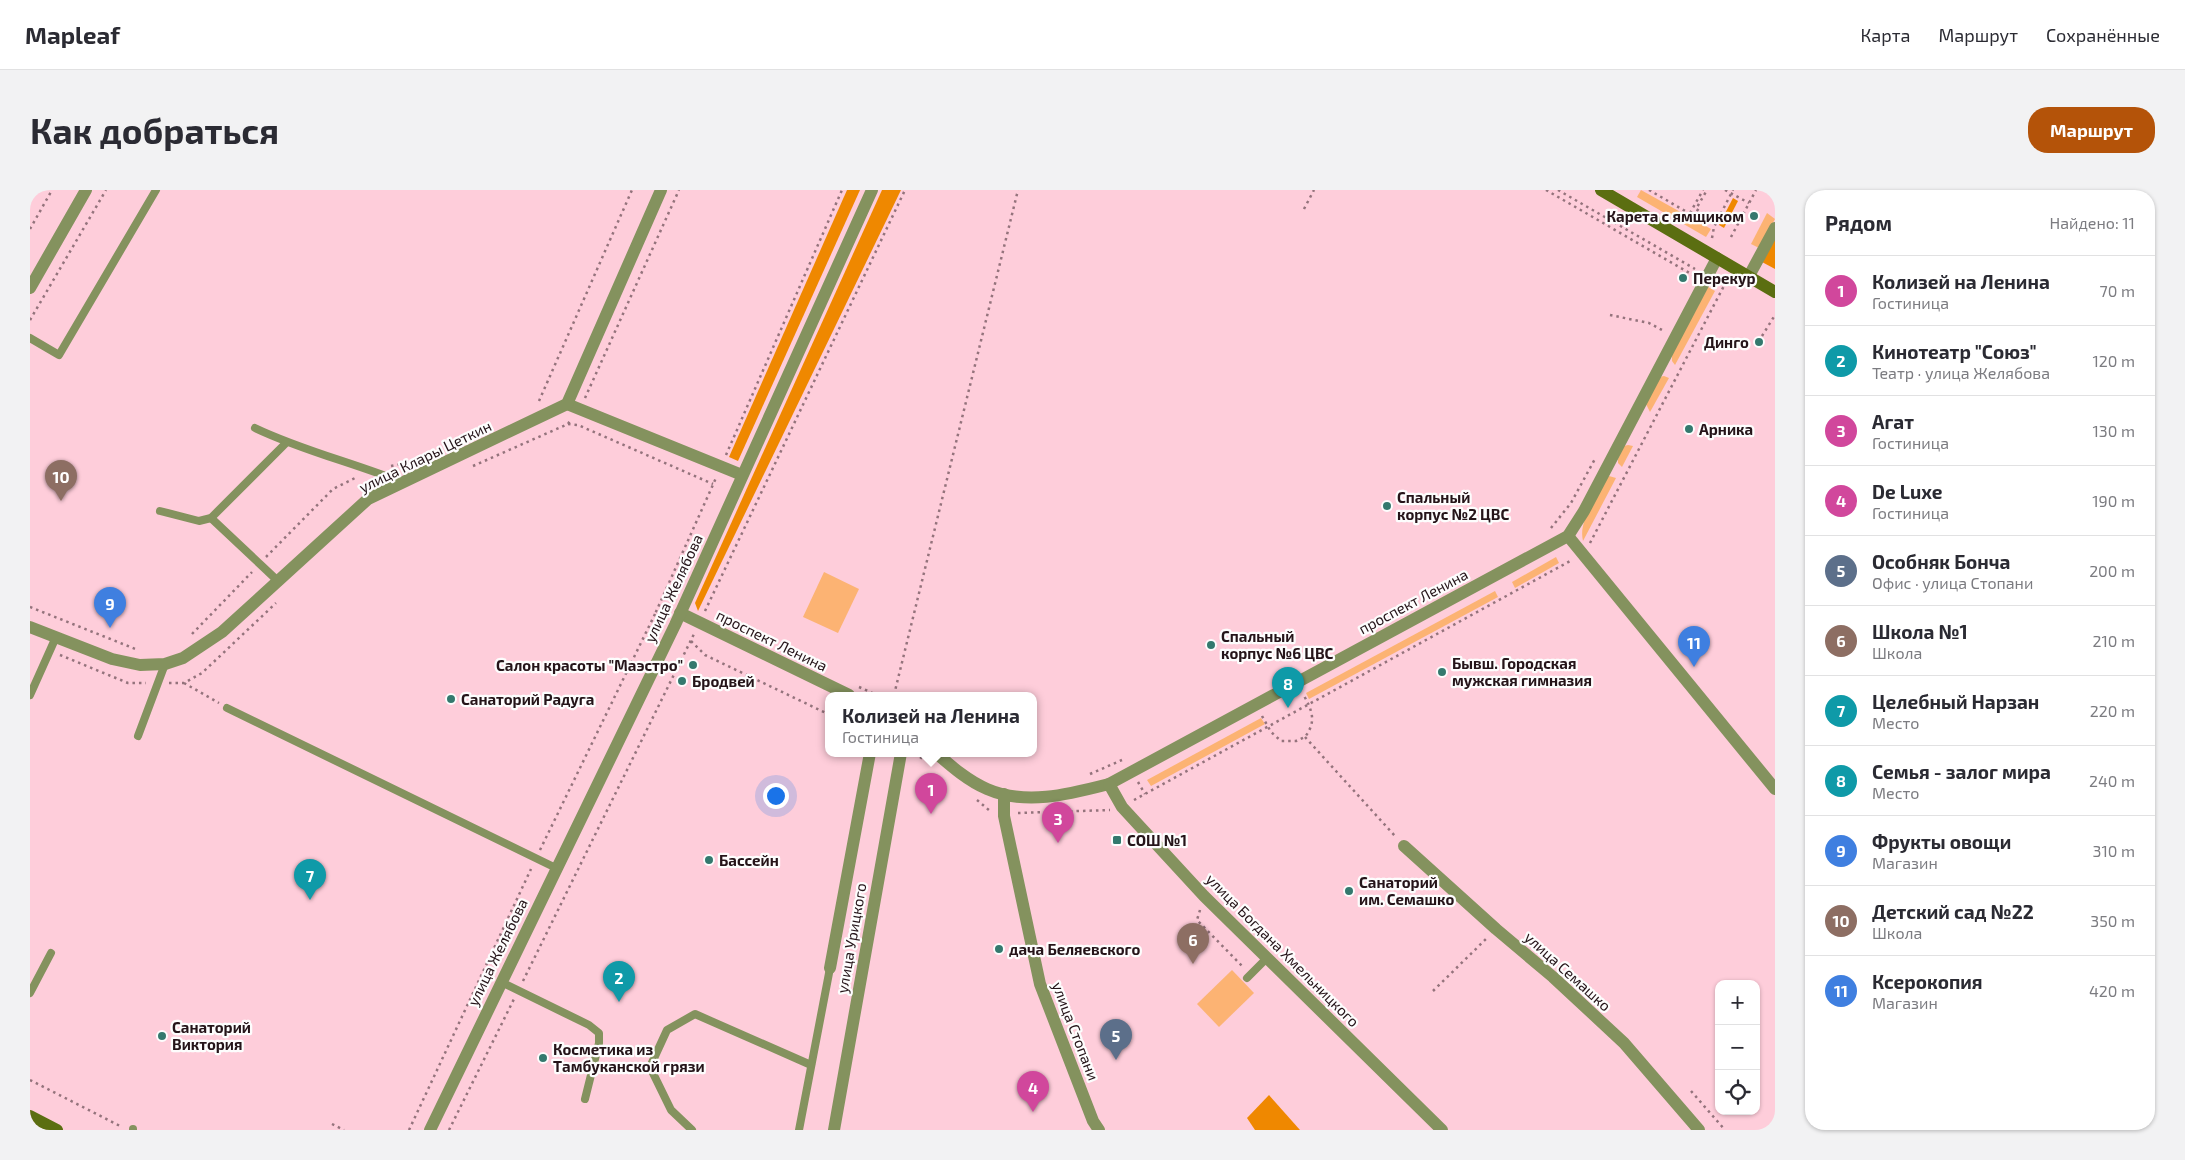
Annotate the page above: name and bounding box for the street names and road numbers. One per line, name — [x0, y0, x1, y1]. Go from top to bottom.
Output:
street label: улица Клары Цеткин — [356, 416, 495, 497]
street label: улица Желябова — [640, 531, 707, 645]
street label: проспект Ленина — [1355, 565, 1471, 637]
street label: проспект Ленина — [714, 605, 830, 675]
street label: улица Богдана Хмельницкого — [1202, 870, 1363, 1031]
street label: улица Урицкого — [832, 881, 871, 995]
street label: улица Желябова — [463, 895, 532, 1009]
street label: улица Семашко — [1520, 928, 1615, 1015]
street label: улица Стопани — [1048, 979, 1103, 1083]

